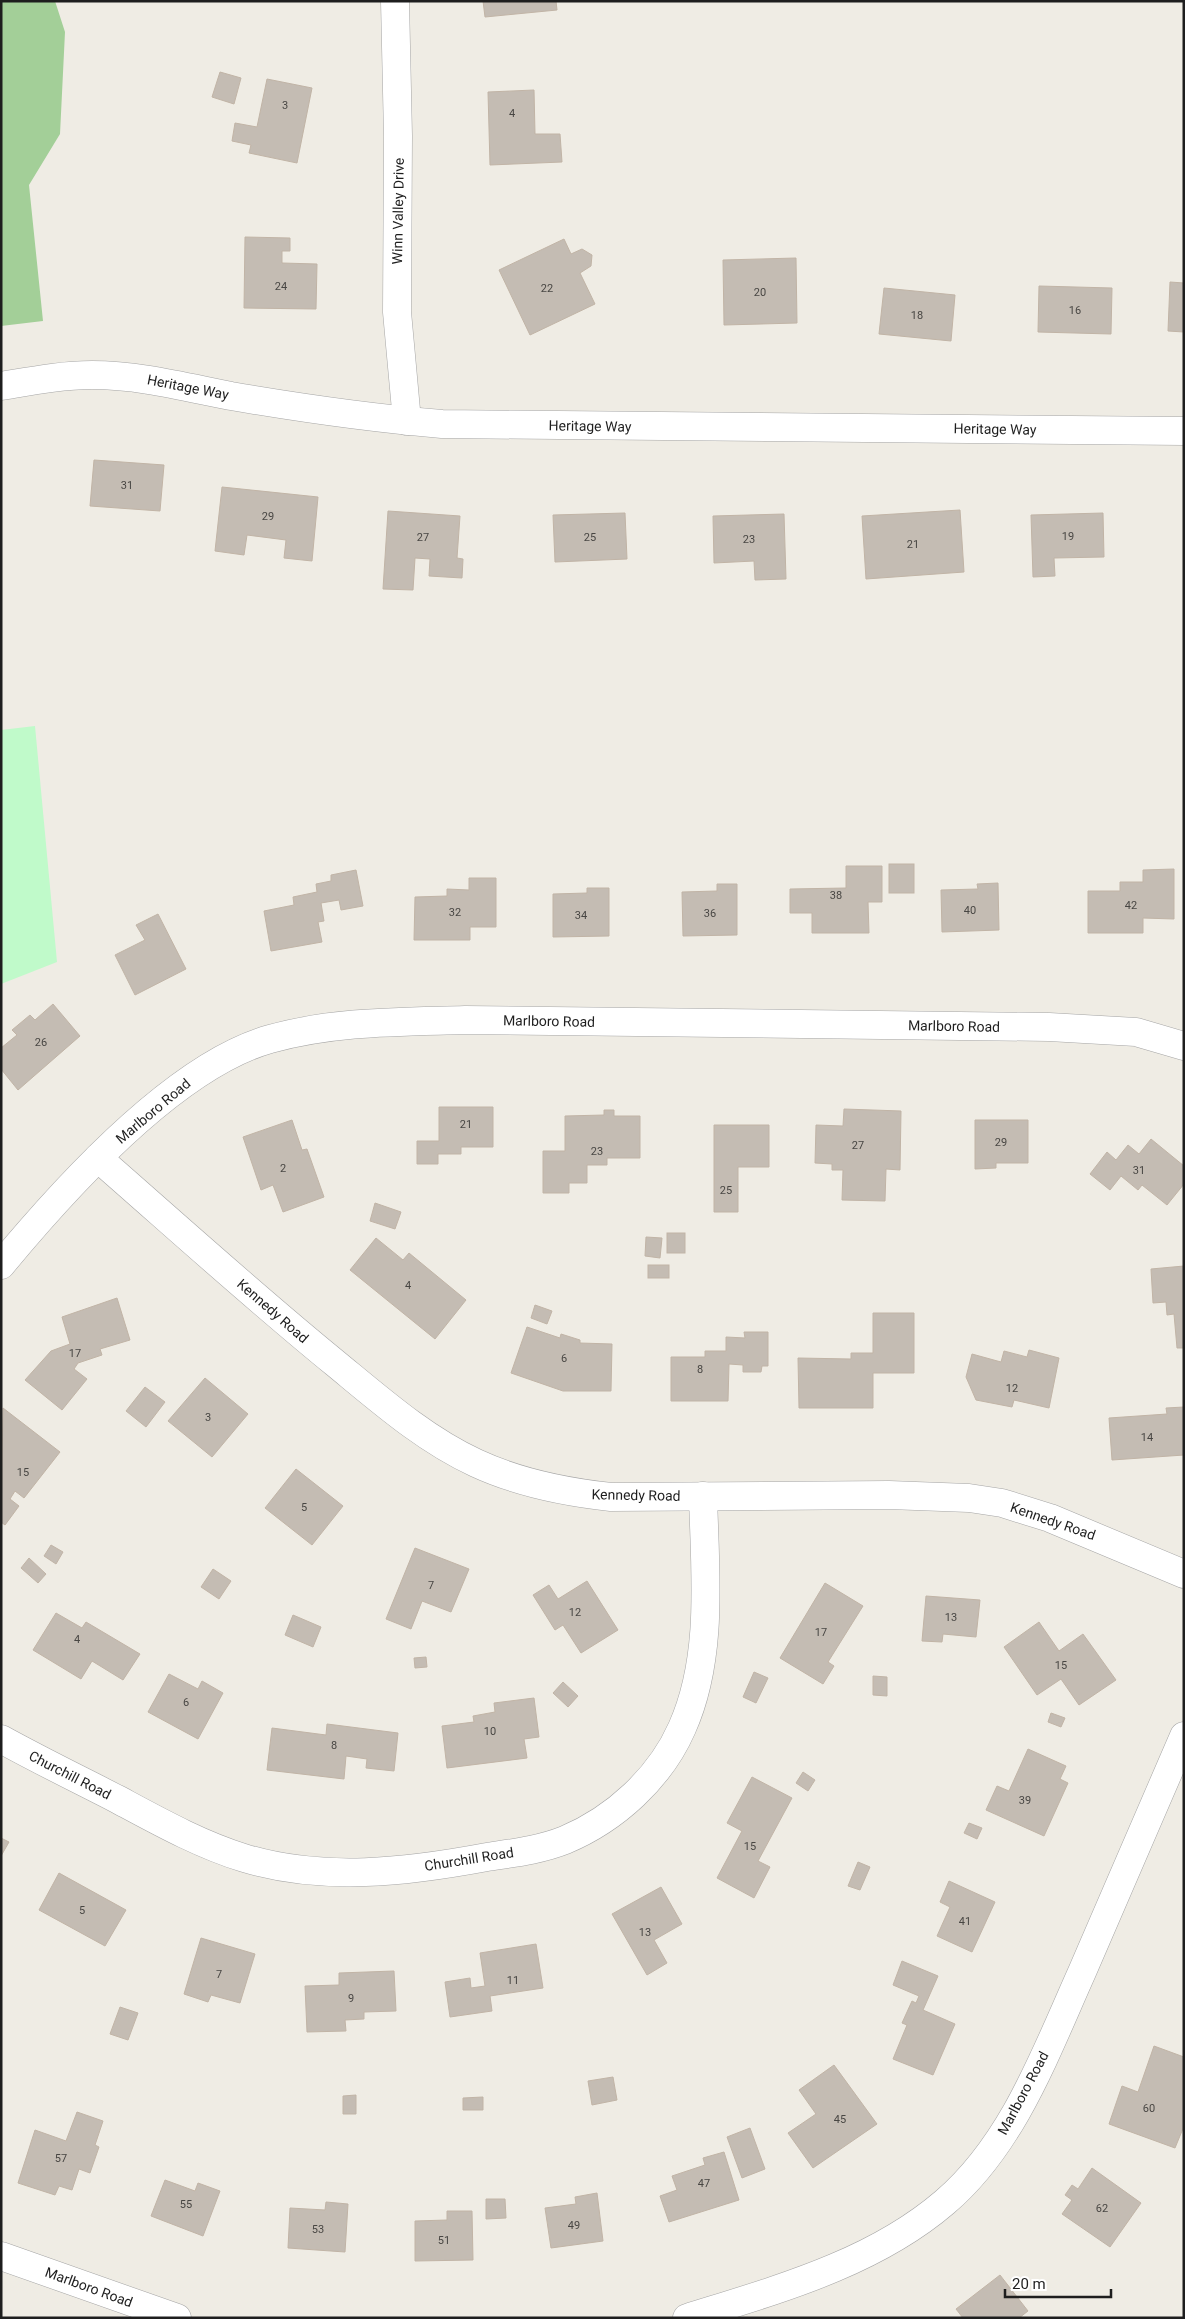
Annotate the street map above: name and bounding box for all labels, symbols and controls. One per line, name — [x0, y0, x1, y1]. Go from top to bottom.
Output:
house number: 3 — [282, 99, 288, 112]
house number: 4 — [509, 107, 515, 120]
street label: Winn Valley Drive — [389, 158, 407, 264]
house number: 24 — [275, 280, 287, 293]
house number: 22 — [541, 282, 553, 295]
house number: 20 — [754, 286, 766, 299]
house number: 16 — [1069, 304, 1081, 317]
house number: 18 — [911, 309, 923, 322]
street label: Heritage Way — [146, 371, 231, 403]
street label: Heritage Way — [548, 417, 632, 435]
street label: Heritage Way — [953, 420, 1037, 438]
house number: 31 — [121, 479, 133, 492]
house number: 29 — [262, 510, 274, 523]
house number: 19 — [1062, 530, 1074, 543]
house number: 27 — [417, 531, 429, 544]
house number: 25 — [584, 531, 596, 544]
house number: 23 — [743, 533, 755, 546]
house number: 21 — [907, 538, 919, 551]
house number: 38 — [830, 889, 842, 902]
house number: 42 — [1125, 899, 1137, 912]
house number: 40 — [964, 904, 976, 917]
house number: 32 — [449, 906, 461, 919]
house number: 36 — [704, 907, 716, 920]
house number: 34 — [575, 909, 587, 922]
street label: Marlboro Road — [503, 1012, 595, 1030]
street label: Marlboro Road — [908, 1017, 1000, 1035]
house number: 26 — [35, 1036, 47, 1049]
street label: Marlboro Road — [113, 1075, 193, 1147]
house number: 21 — [460, 1118, 472, 1131]
house number: 29 — [995, 1136, 1007, 1149]
house number: 27 — [852, 1139, 864, 1152]
house number: 23 — [591, 1145, 603, 1158]
house number: 2 — [280, 1162, 286, 1175]
house number: 31 — [1133, 1164, 1145, 1177]
house number: 25 — [720, 1184, 732, 1197]
street label: Kennedy Road — [234, 1276, 312, 1346]
house number: 4 — [405, 1279, 411, 1292]
house number: 17 — [69, 1347, 81, 1360]
house number: 6 — [561, 1352, 567, 1365]
house number: 8 — [697, 1363, 703, 1376]
house number: 12 — [1006, 1382, 1018, 1395]
house number: 3 — [205, 1411, 211, 1424]
house number: 14 — [1141, 1431, 1153, 1444]
house number: 15 — [17, 1466, 29, 1479]
street label: Kennedy Road — [591, 1486, 681, 1504]
street label: Kennedy Road — [1008, 1499, 1098, 1543]
house number: 5 — [301, 1501, 307, 1514]
house number: 7 — [428, 1579, 434, 1592]
house number: 12 — [569, 1606, 581, 1619]
house number: 13 — [945, 1611, 957, 1624]
house number: 17 — [815, 1626, 827, 1639]
house number: 4 — [74, 1633, 80, 1646]
house number: 15 — [1055, 1659, 1067, 1672]
house number: 6 — [183, 1696, 189, 1709]
house number: 10 — [484, 1725, 496, 1738]
house number: 8 — [331, 1739, 337, 1752]
street label: Churchill Road — [26, 1747, 114, 1803]
house number: 39 — [1019, 1794, 1031, 1807]
house number: 15 — [744, 1840, 756, 1853]
street label: Churchill Road — [423, 1844, 515, 1874]
house number: 5 — [79, 1904, 85, 1917]
house number: 41 — [959, 1915, 971, 1928]
house number: 13 — [639, 1926, 651, 1939]
house number: 7 — [216, 1968, 222, 1981]
house number: 11 — [507, 1974, 519, 1987]
house number: 9 — [348, 1992, 354, 2005]
street label: Marlboro Road — [994, 2049, 1052, 2137]
house number: 60 — [1143, 2102, 1155, 2115]
house number: 45 — [834, 2113, 846, 2126]
house number: 57 — [55, 2152, 67, 2165]
house number: 47 — [698, 2177, 710, 2190]
house number: 55 — [180, 2198, 192, 2211]
house number: 62 — [1096, 2202, 1108, 2215]
house number: 49 — [568, 2219, 580, 2232]
house number: 53 — [312, 2223, 324, 2236]
house number: 51 — [438, 2234, 450, 2247]
street label: Marlboro Road — [43, 2264, 135, 2310]
scale bar — [1005, 2266, 1111, 2298]
text: 20 m — [1012, 2275, 1046, 2293]

